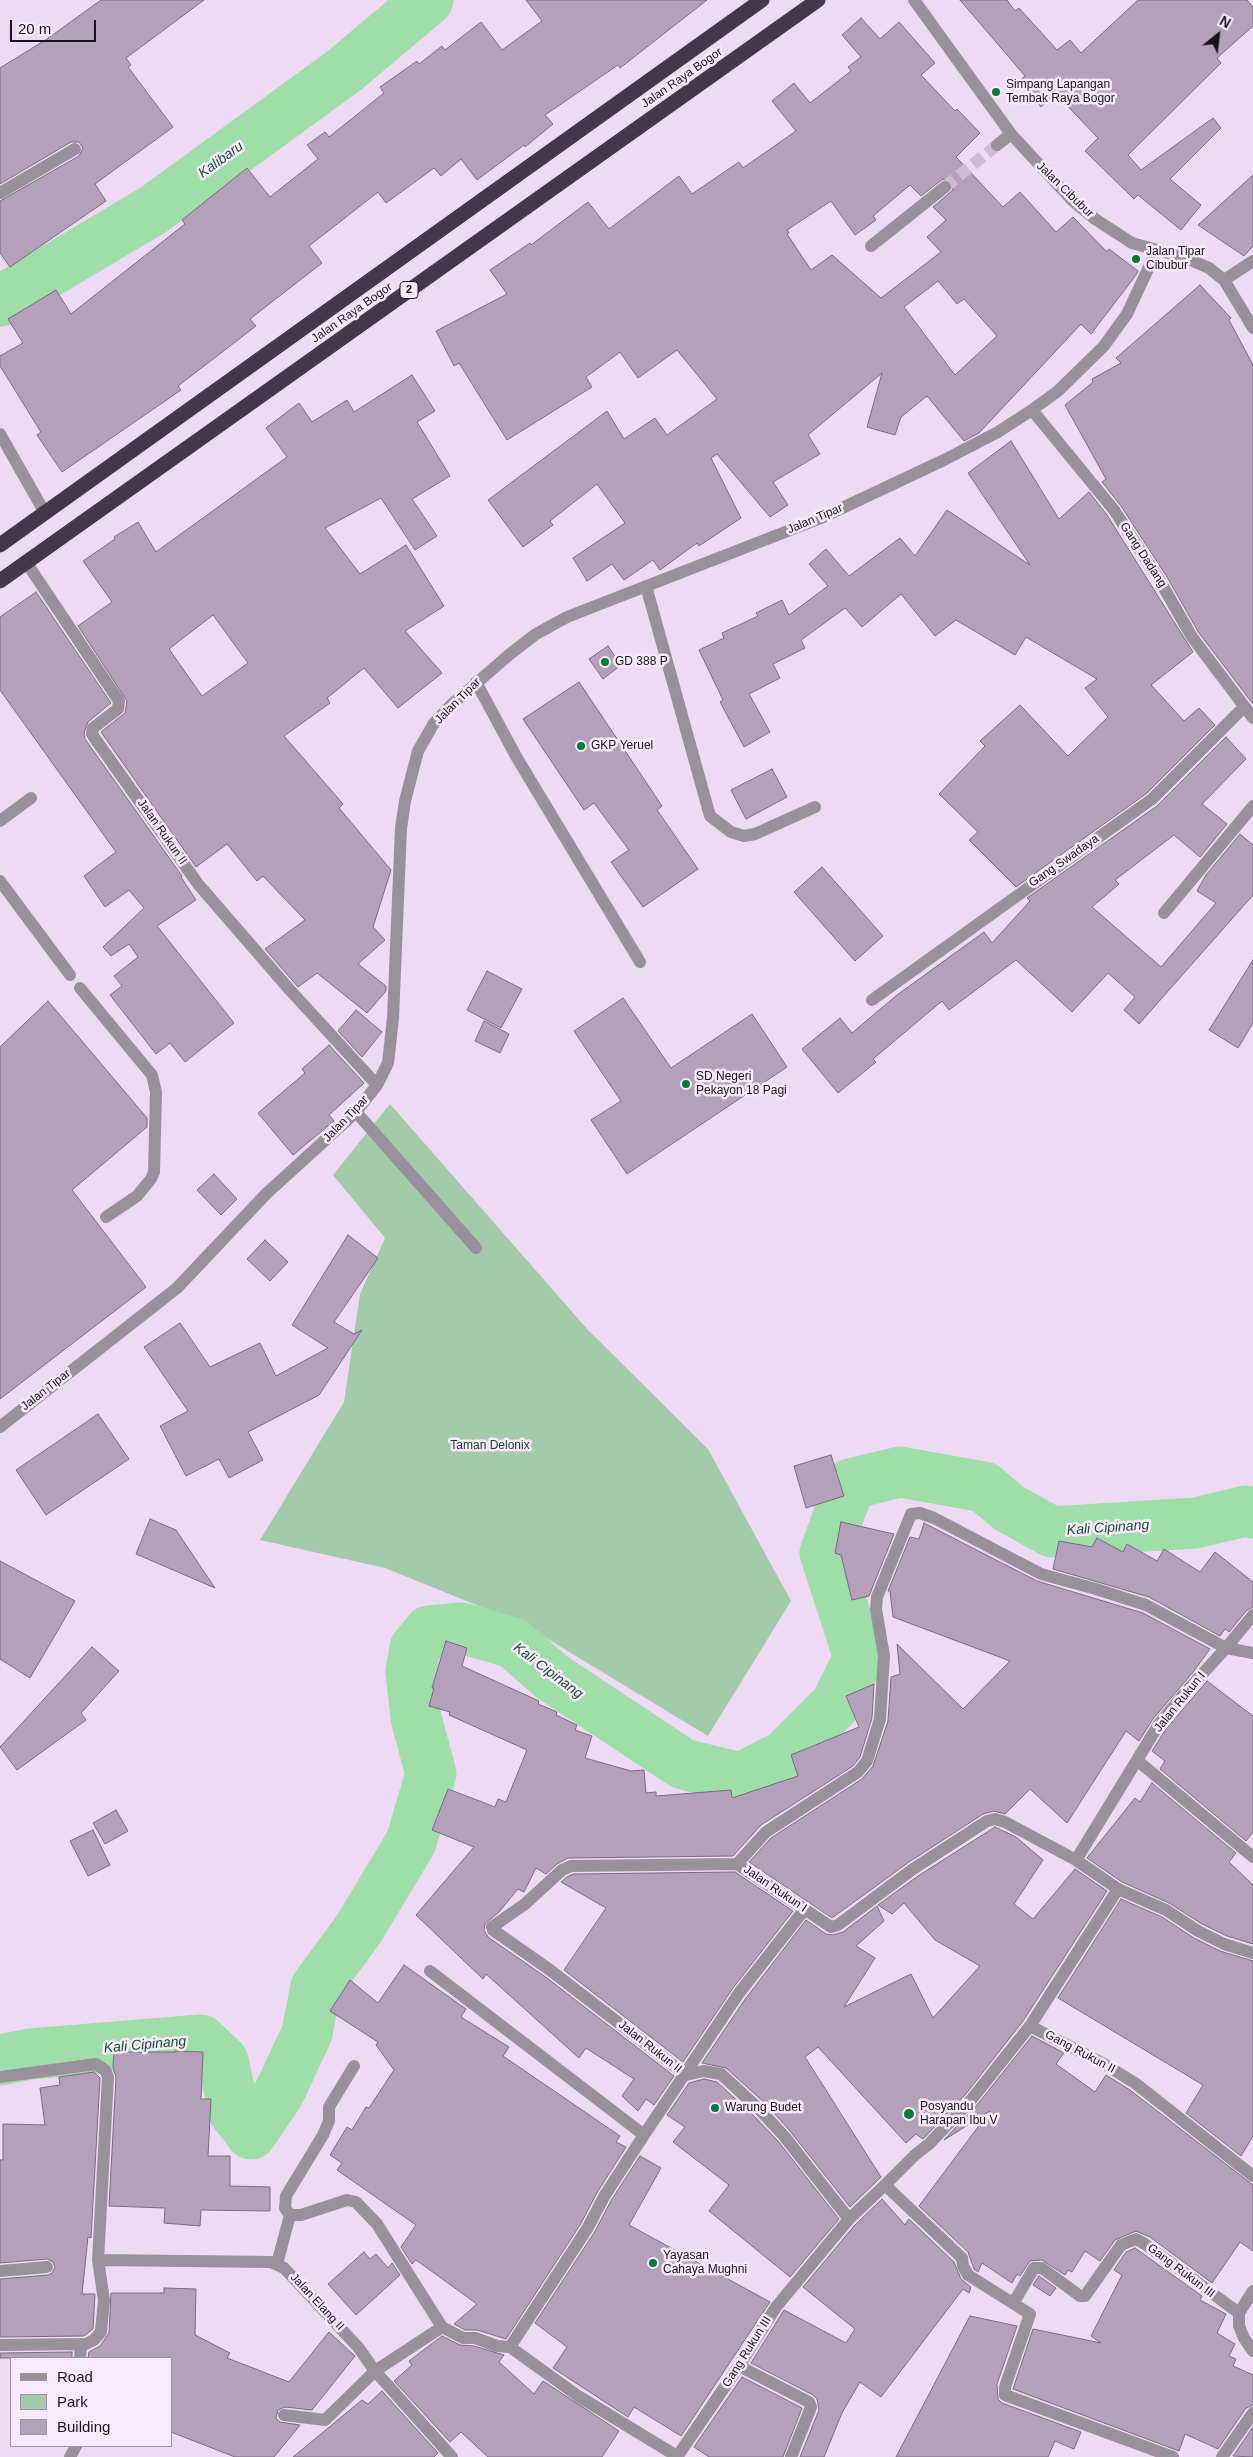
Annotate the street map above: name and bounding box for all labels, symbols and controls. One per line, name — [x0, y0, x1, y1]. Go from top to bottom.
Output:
scale bar — [12, 10, 99, 42]
north arrow — [1193, 10, 1243, 60]
text: N — [1217, 12, 1234, 31]
text: 20 m — [18, 20, 51, 37]
street label: Jalan Raya Bogor — [639, 45, 725, 111]
place label: Simpang Lapangan Tembak Raya Bogor — [1006, 78, 1115, 106]
marker: Simpang Lapangan Tembak Raya Bogor — [990, 86, 1002, 98]
water label: Kalibaru — [195, 138, 247, 182]
street label: Jalan Cibubur — [1033, 159, 1097, 221]
place label: Jalan Tipar Cibubur — [1146, 245, 1205, 273]
marker: Jalan Tipar Cibubur — [1130, 253, 1142, 265]
street label: Jalan Raya Bogor — [309, 280, 395, 346]
road number: 2 — [400, 282, 418, 298]
street label: Jalan Tipar — [785, 501, 845, 537]
street label: Gang Dadang — [1117, 520, 1169, 590]
place label: GD 388 P — [615, 655, 668, 669]
marker: GD 388 P — [599, 656, 611, 668]
street label: Jalan Tipar — [432, 675, 484, 727]
place label: GKP Yeruel — [591, 739, 653, 753]
marker: GKP Yeruel — [575, 740, 587, 752]
street label: Jalan Rukun II — [134, 796, 190, 868]
street label: Gang Swadaya — [1026, 832, 1102, 890]
place label: SD Negeri Pekayon 18 Pagi — [696, 1070, 787, 1098]
marker: SD Negeri Pekayon 18 Pagi — [680, 1078, 692, 1090]
street label: Jalan Tipar — [320, 1093, 372, 1145]
street label: Jalan Tipar — [18, 1366, 74, 1414]
park label: Taman Delonix — [450, 1439, 530, 1453]
water label: Kali Cipinang — [1066, 1517, 1150, 1539]
water label: Kali Cipinang — [510, 1639, 586, 1703]
street label: Jalan Rukun I — [1151, 1669, 1209, 1735]
street label: Jalan Rukun I — [741, 1863, 809, 1915]
street label: Jalan Rukun II — [615, 2018, 685, 2076]
street label: Gang Rukun II — [1042, 2027, 1118, 2077]
water label: Kali Cipinang — [103, 2033, 187, 2057]
place label: Posyandu Harapan Ibu V — [920, 2100, 997, 2128]
place label: Warung Budet — [725, 2101, 801, 2115]
marker: Warung Budet — [709, 2102, 721, 2114]
marker: Posyandu Harapan Ibu V — [902, 2107, 916, 2121]
street label: Gang Rukun III — [1144, 2241, 1218, 2301]
place label: Yayasan Cahaya Mughni — [663, 2249, 747, 2277]
marker: Yayasan Cahaya Mughni — [647, 2257, 659, 2269]
street label: Jalan Elang II — [287, 2270, 347, 2334]
street label: Gang Rukun III — [720, 2314, 774, 2390]
legend — [10, 2357, 172, 2447]
text: Road — [57, 2368, 93, 2385]
text: Park — [57, 2393, 88, 2410]
text: Building — [57, 2418, 110, 2435]

